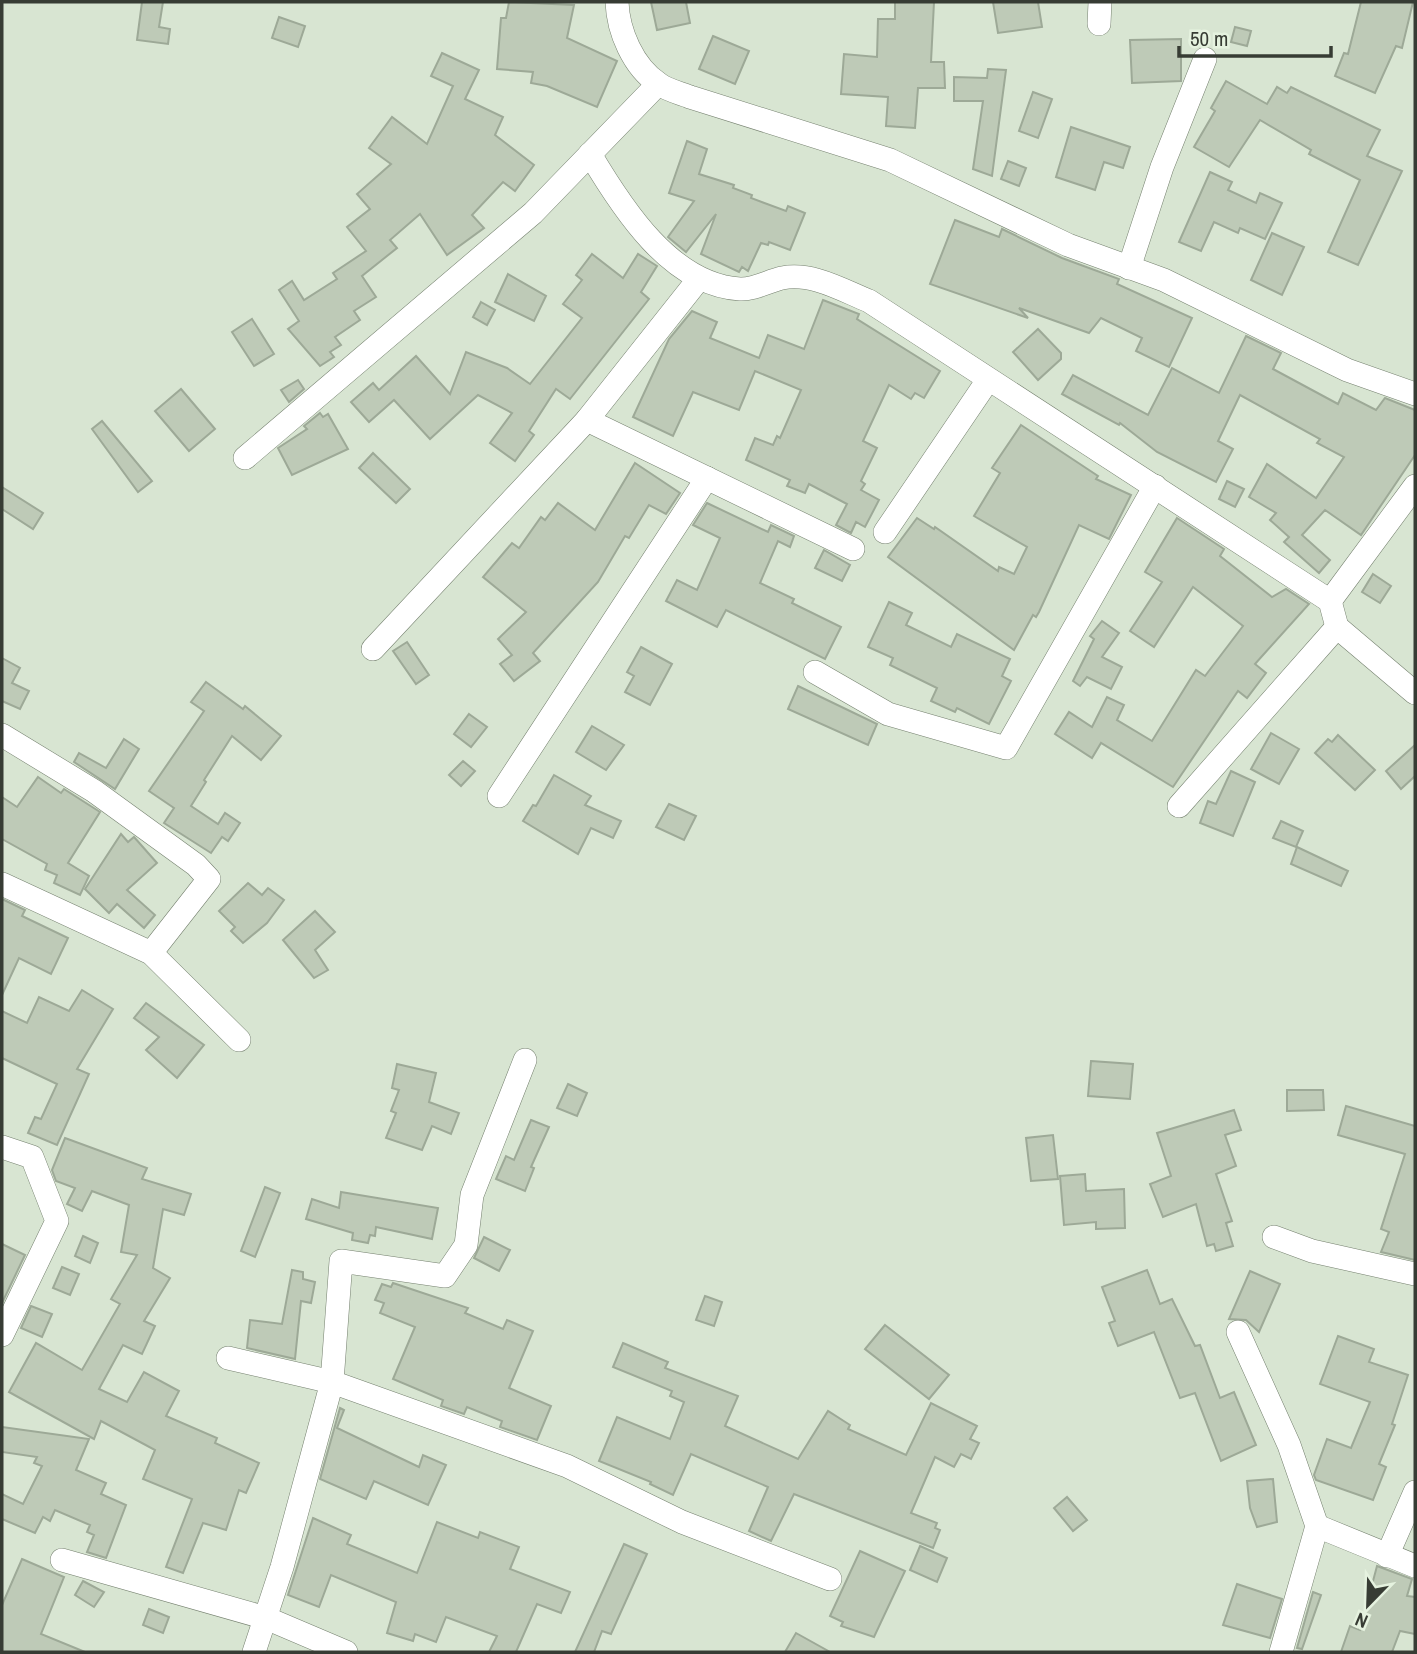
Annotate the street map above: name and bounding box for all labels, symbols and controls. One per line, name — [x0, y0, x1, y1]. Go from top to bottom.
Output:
scale bar — [1179, 14, 1331, 58]
text: 50 m — [1190, 24, 1228, 53]
north arrow — [1333, 1570, 1403, 1640]
text: N — [1351, 1606, 1372, 1635]

